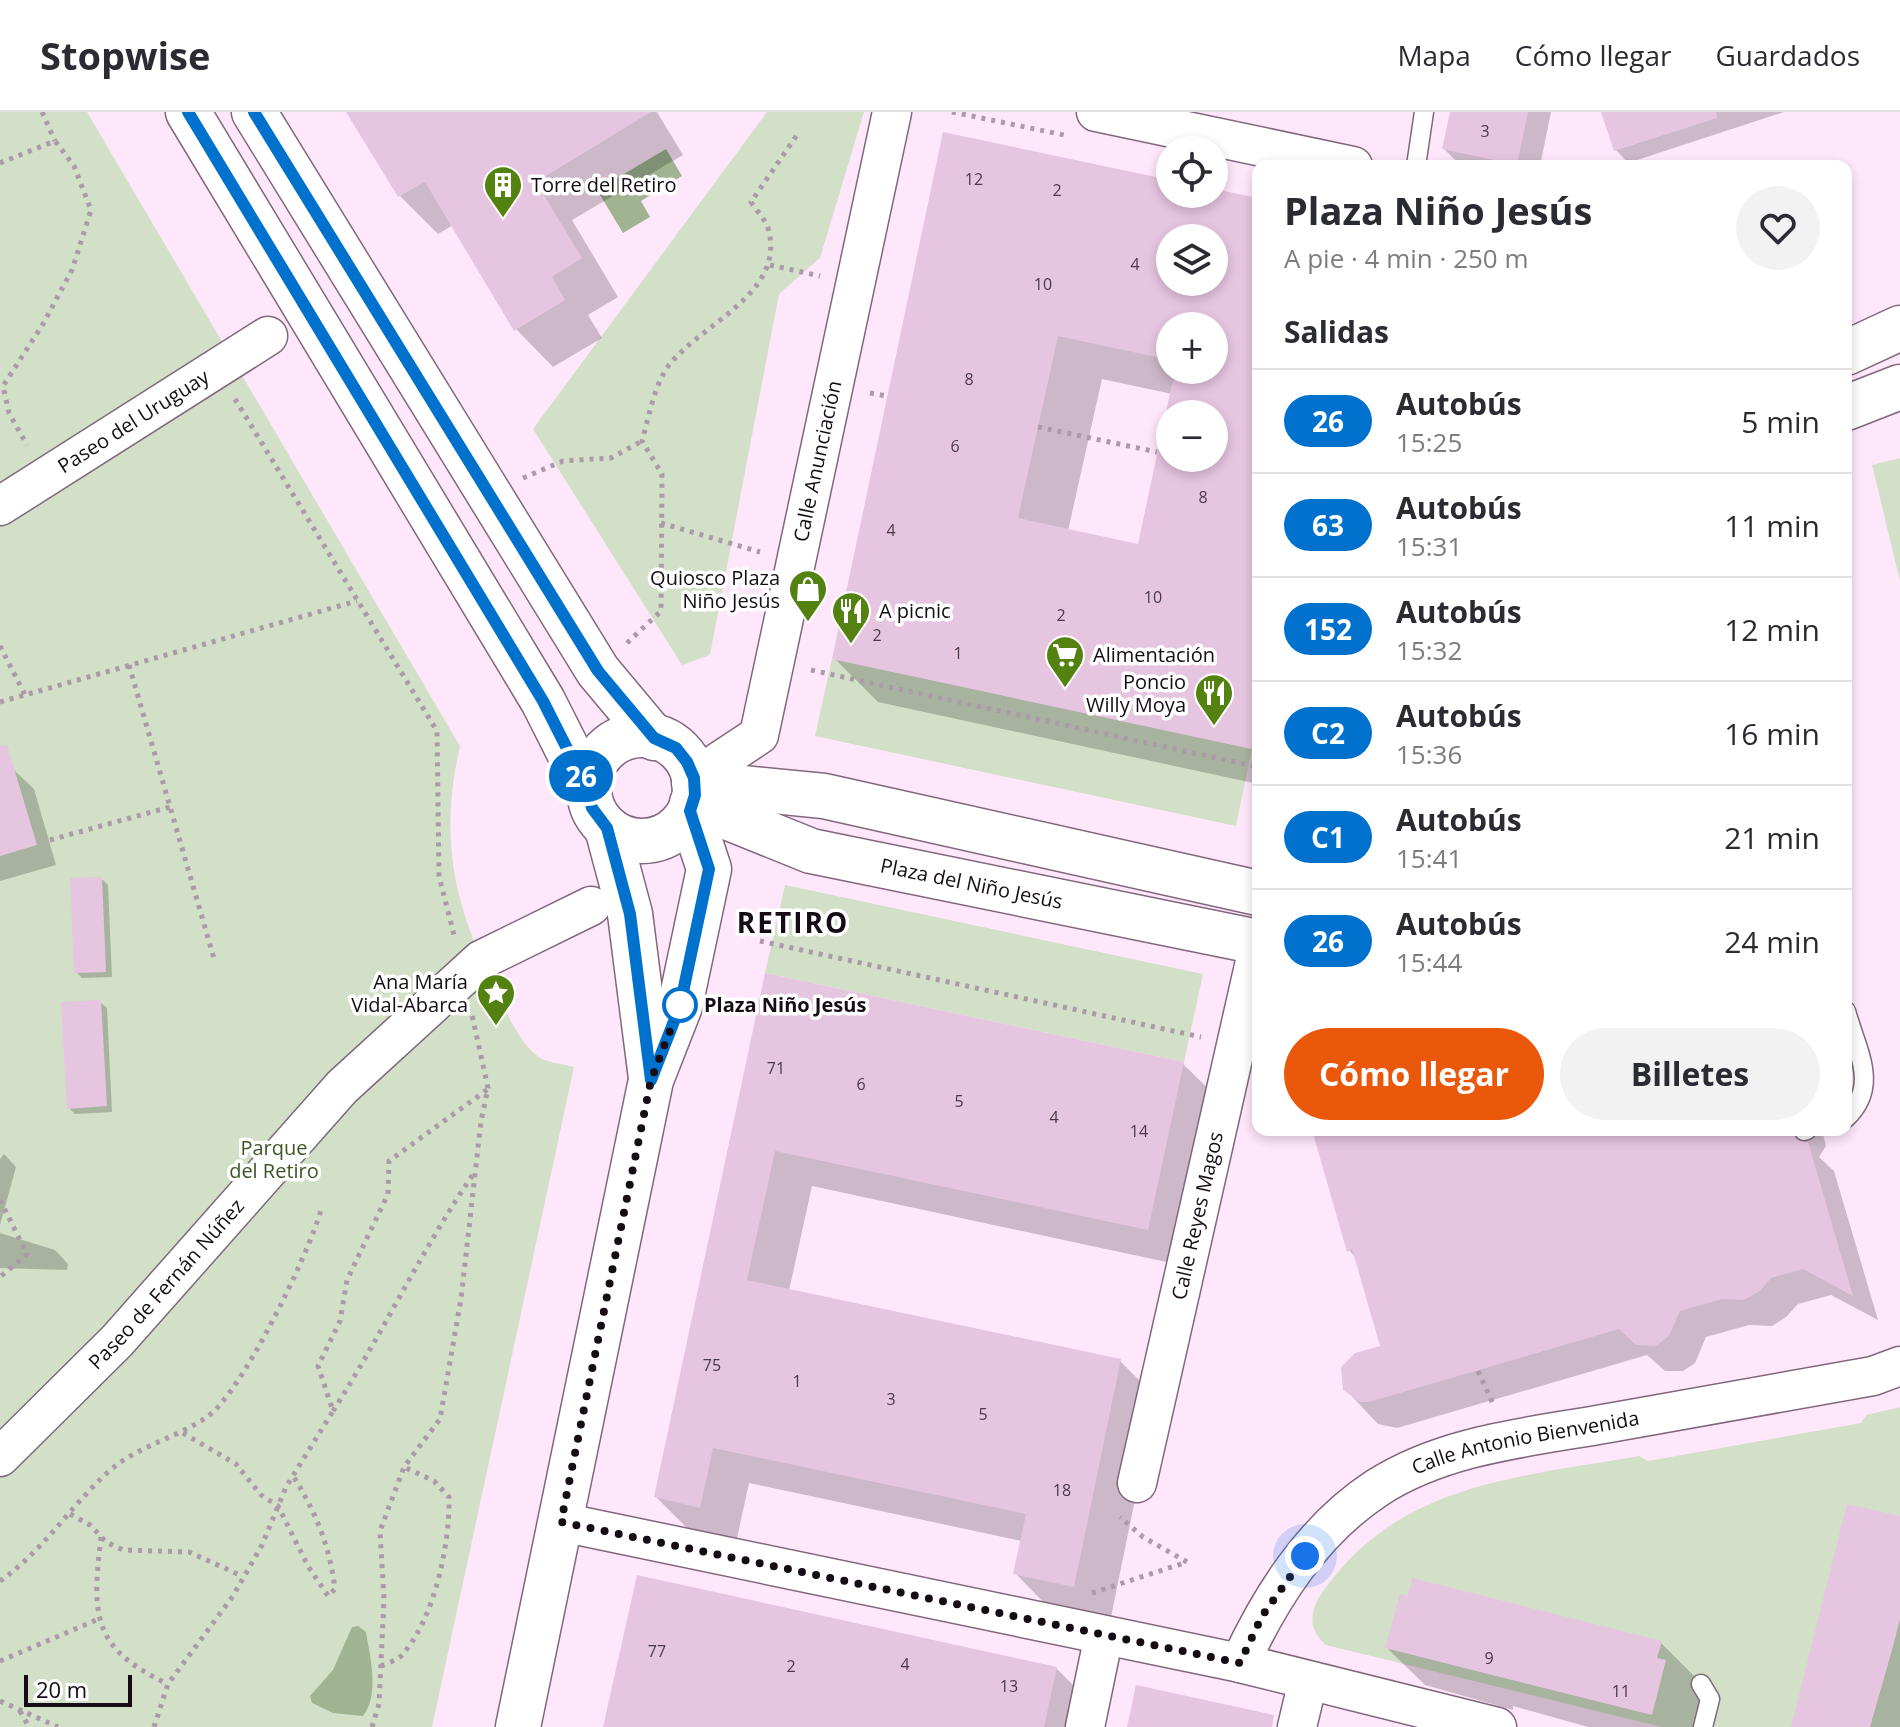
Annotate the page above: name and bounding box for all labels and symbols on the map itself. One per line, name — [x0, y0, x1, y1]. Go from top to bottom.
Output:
house number: 3 — [1480, 120, 1490, 142]
building icon: Torre del Retiro — [482, 164, 524, 219]
house number: 12 — [965, 168, 983, 190]
place label: Torre del Retiro — [531, 171, 677, 198]
house number: 2 — [1052, 179, 1062, 201]
house number: 4 — [1130, 253, 1140, 275]
house number: 10 — [1034, 273, 1052, 295]
street label: Paseo del Uruguay — [52, 362, 215, 479]
house number: 8 — [964, 368, 974, 390]
street label: Calle Anunciación — [787, 378, 847, 544]
house number: 6 — [950, 435, 960, 457]
house number: 8 — [1198, 486, 1208, 508]
house number: 4 — [886, 519, 896, 541]
place label: Quiosco Plaza Niño Jesús — [650, 564, 780, 614]
shop icon: Quiosco Plaza Niño Jesús — [787, 568, 829, 623]
house number: 10 — [1144, 586, 1162, 608]
restaurant icon: A picnic — [830, 590, 872, 645]
place label: A picnic — [879, 597, 951, 624]
house number: 2 — [1056, 604, 1066, 626]
house number: 2 — [872, 624, 882, 646]
supermarket icon: Alimentación — [1044, 634, 1086, 689]
place label: Alimentación — [1093, 641, 1215, 668]
house number: 1 — [953, 642, 963, 664]
place label: Poncio Willy Moya — [1086, 668, 1186, 718]
restaurant icon: Poncio Willy Moya — [1193, 672, 1235, 727]
line badge: 26 — [545, 750, 617, 802]
street label: Plaza del Niño Jesús — [878, 851, 1065, 915]
district label: RETIRO — [737, 903, 849, 941]
place label: Ana María Vidal-Abarca — [351, 968, 468, 1018]
place icon: Ana María Vidal-Abarca — [475, 972, 517, 1027]
marker: Plaza Niño Jesús — [663, 988, 697, 1022]
place label: Plaza Niño Jesús — [704, 991, 866, 1018]
house number: 71 — [767, 1057, 785, 1079]
house number: 6 — [856, 1073, 866, 1095]
house number: 5 — [954, 1090, 964, 1112]
house number: 4 — [1049, 1106, 1059, 1128]
house number: 14 — [1130, 1120, 1148, 1142]
street label: Calle Reyes Magos — [1165, 1129, 1229, 1302]
park label: Parque del Retiro — [229, 1134, 319, 1184]
street label: Paseo de Fernán Núñez — [82, 1193, 250, 1375]
house number: 75 — [703, 1354, 721, 1376]
house number: 1 — [792, 1370, 802, 1392]
house number: 3 — [886, 1388, 896, 1410]
house number: 5 — [978, 1403, 988, 1425]
street label: Calle Antonio Bienvenida — [1407, 1404, 1641, 1481]
house number: 18 — [1053, 1479, 1071, 1501]
your location — [1285, 1536, 1325, 1576]
house number: 77 — [648, 1640, 666, 1662]
house number: 9 — [1484, 1647, 1494, 1669]
house number: 4 — [900, 1653, 910, 1675]
house number: 2 — [786, 1655, 796, 1677]
scale bar — [24, 1671, 132, 1707]
house number: 13 — [1000, 1675, 1018, 1697]
house number: 11 — [1612, 1680, 1630, 1702]

